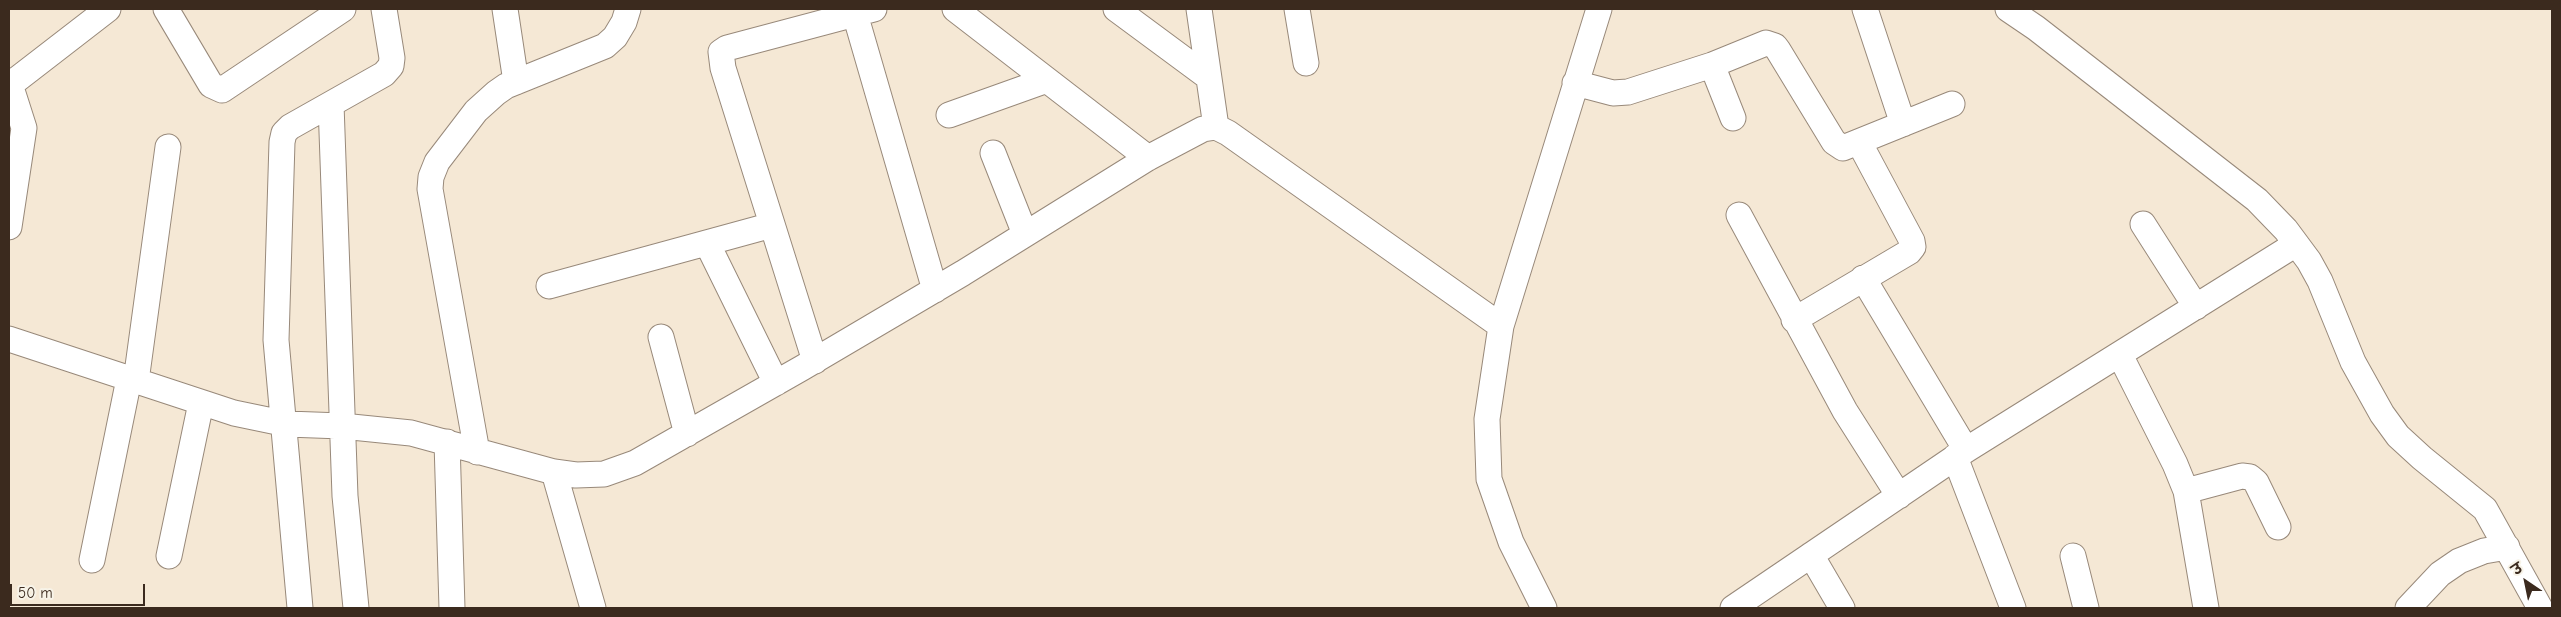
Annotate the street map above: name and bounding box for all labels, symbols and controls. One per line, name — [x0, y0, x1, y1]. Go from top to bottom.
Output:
north arrow — [2501, 557, 2551, 607]
text: उ — [2509, 559, 2526, 579]
scale bar — [12, 574, 148, 606]
text: 50 m — [18, 584, 53, 602]

